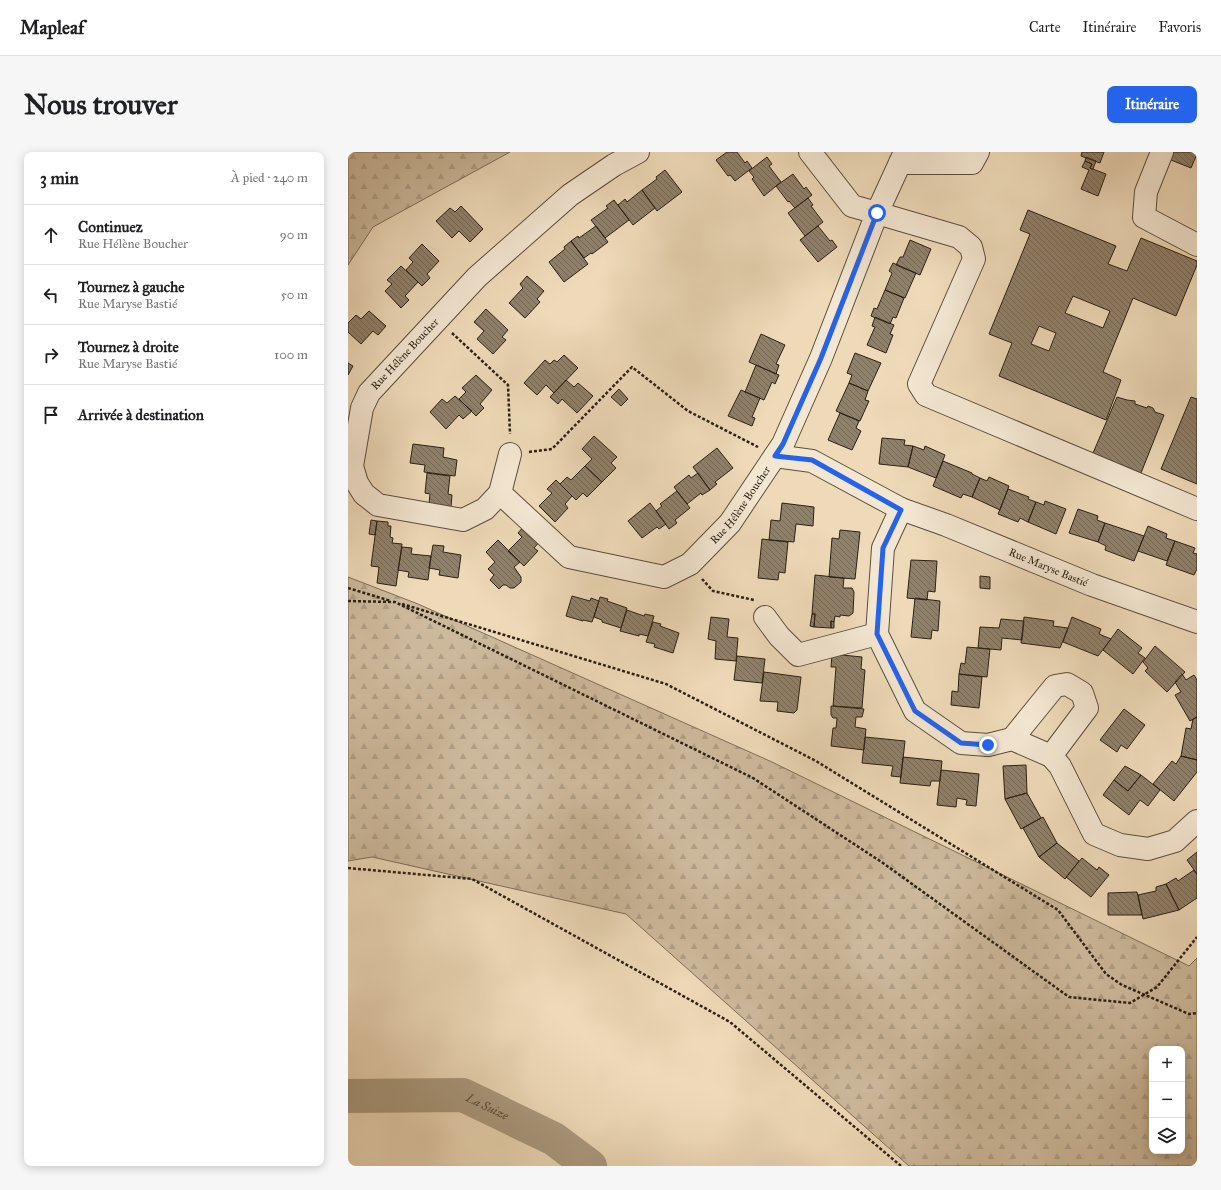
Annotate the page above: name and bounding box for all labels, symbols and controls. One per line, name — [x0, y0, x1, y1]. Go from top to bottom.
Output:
text: Mapleaf — [20, 16, 84, 39]
text: Carte — [1029, 19, 1061, 36]
text: Itinéraire — [1083, 19, 1136, 36]
text: Favoris — [1158, 19, 1201, 36]
button: Itinéraire — [1107, 86, 1197, 123]
text: Nous trouver — [24, 87, 177, 122]
text: 3 min — [40, 168, 79, 189]
text: À pied · 240 m — [231, 170, 308, 186]
route start — [868, 204, 886, 222]
text: Continuez — [78, 218, 143, 236]
icon: ahead — [40, 224, 62, 246]
text: 90 m — [280, 227, 308, 243]
text: Rue Hélène Boucher — [78, 236, 188, 252]
text: Tournez à gauche — [78, 278, 185, 296]
icon: left — [40, 284, 62, 306]
text: 50 m — [281, 287, 308, 303]
text: Rue Maryse Bastié — [78, 296, 177, 312]
street label: Rue Hélène Boucher — [369, 315, 442, 392]
text: Tournez à droite — [78, 338, 179, 356]
icon: right — [40, 344, 62, 366]
text: 100 m — [274, 347, 308, 363]
text: Rue Maryse Bastié — [78, 356, 177, 372]
icon: arrive — [40, 404, 62, 426]
text: Arrivée à destination — [78, 406, 204, 424]
street label: Rue Hélène Boucher — [707, 463, 773, 546]
street label: Rue Maryse Bastié — [1007, 545, 1090, 589]
route end — [979, 736, 997, 754]
map controls — [1149, 1046, 1185, 1154]
button: + — [1149, 1046, 1185, 1082]
button: − — [1149, 1082, 1185, 1118]
water label: La Suize — [463, 1090, 511, 1123]
button: layers — [1149, 1118, 1185, 1154]

